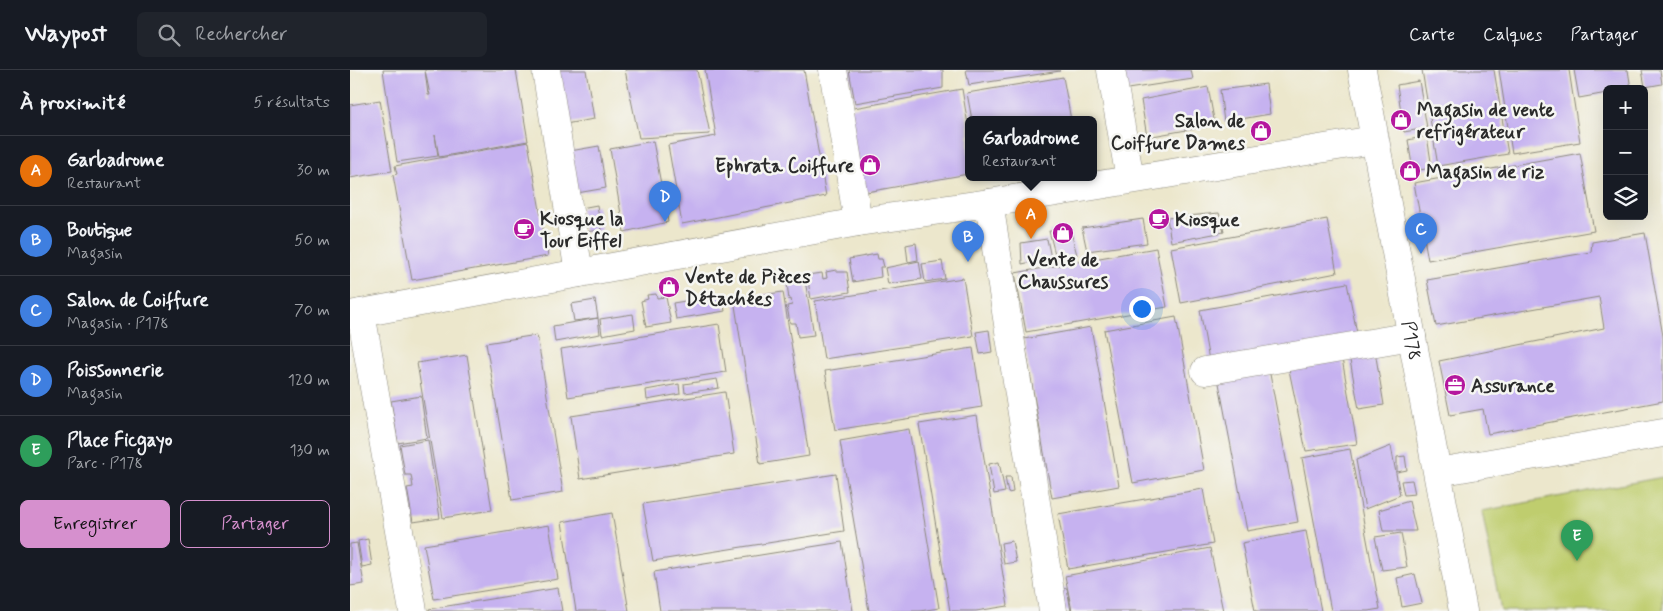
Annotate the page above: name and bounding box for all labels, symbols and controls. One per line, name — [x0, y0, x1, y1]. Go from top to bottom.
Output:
search box — [137, 12, 487, 57]
text: Waypost — [25, 19, 107, 50]
icon: search — [155, 21, 183, 49]
text: Rechercher — [195, 22, 288, 47]
text: Carte — [1409, 23, 1455, 47]
text: Calques — [1483, 23, 1542, 47]
text: Partager — [1570, 23, 1638, 47]
map controls — [1603, 85, 1648, 220]
button: + — [1603, 85, 1648, 130]
text: À proximité — [20, 89, 126, 117]
text: 5 résultats — [253, 92, 330, 113]
place label: Magasin de vente refrigérateur — [1417, 98, 1554, 146]
shop icon: Magasin de vente refrigérateur — [1389, 108, 1413, 132]
place label: Salon de Coiffure Dames — [1111, 109, 1246, 156]
popup — [965, 116, 1097, 181]
shop icon: Salon de Coiffure Dames — [1249, 119, 1273, 143]
text: Garbadrome — [982, 126, 1080, 151]
button: − — [1603, 130, 1648, 175]
text: Garbadrome — [67, 148, 164, 173]
text: Restaurant — [982, 151, 1057, 172]
shop icon: Ephrata Coiffure — [858, 153, 882, 177]
place label: Ephrata Coiffure — [715, 154, 855, 179]
shop icon: Magasin de riz — [1398, 159, 1422, 183]
text: A — [31, 160, 41, 181]
text: 30 m — [297, 160, 330, 181]
place label: Magasin de riz — [1426, 160, 1545, 188]
text: Restaurant — [67, 173, 141, 194]
button: layers — [1603, 175, 1648, 220]
pin: D — [649, 181, 681, 222]
pin: A — [1015, 198, 1047, 239]
place label: Kiosque la Tour Eiffel — [540, 207, 624, 254]
cafe icon: Kiosque — [1147, 207, 1171, 231]
place label: Kiosque — [1175, 208, 1240, 234]
pin: C — [1405, 213, 1437, 254]
cafe icon: Kiosque la Tour Eiffel — [512, 217, 536, 241]
text: Boutique — [67, 218, 132, 243]
pin: B — [952, 221, 984, 262]
shop icon: Vente de Chaussures — [1051, 221, 1075, 245]
text: B — [31, 230, 41, 251]
text: 50 m — [294, 230, 330, 251]
text: Magasin — [67, 243, 123, 264]
place label: Vente de Chaussures — [1018, 248, 1109, 295]
place label: Vente de Pièces Détachées — [685, 265, 811, 312]
shop icon: Vente de Pièces Détachées — [657, 275, 681, 299]
text: Salon de Coiffure — [67, 288, 209, 313]
your location — [1129, 296, 1155, 322]
text: C — [30, 300, 42, 321]
text: 70 m — [294, 300, 330, 321]
text: Magasin · P178 — [67, 313, 169, 334]
street label: P178 — [1395, 319, 1427, 362]
text: Poissonnerie — [67, 358, 164, 383]
text: D — [30, 370, 42, 391]
text: 120 m — [288, 370, 330, 391]
office icon: Assurance — [1443, 373, 1467, 397]
place label: Assurance — [1471, 374, 1555, 399]
text: Magasin — [67, 383, 123, 404]
text: Place Ficgayo — [67, 428, 173, 453]
text: E — [31, 440, 41, 461]
text: 130 m — [289, 440, 330, 461]
text: Parc · P178 — [67, 453, 143, 474]
button: Enregistrer — [20, 500, 170, 548]
button: Partager — [180, 500, 330, 548]
pin: E — [1561, 520, 1593, 561]

